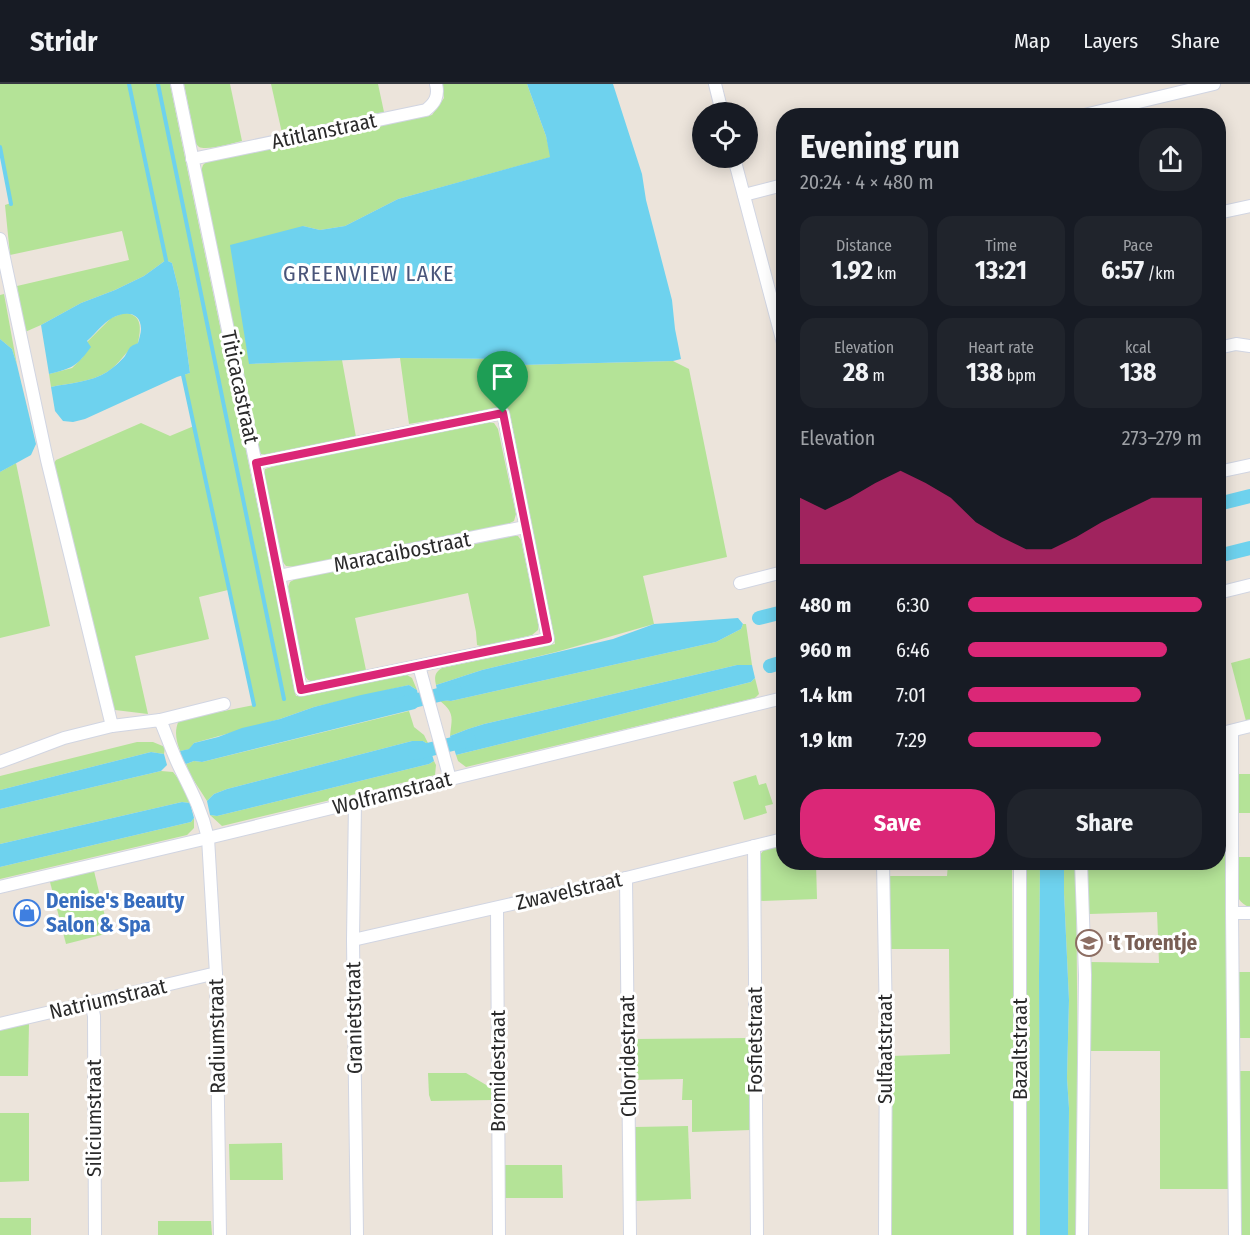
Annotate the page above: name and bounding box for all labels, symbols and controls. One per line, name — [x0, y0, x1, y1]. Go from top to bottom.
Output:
text: Stridr — [30, 25, 97, 58]
text: Map — [1014, 28, 1050, 54]
text: Layers — [1083, 28, 1138, 54]
text: Share — [1171, 28, 1220, 54]
map controls — [692, 102, 758, 168]
button: locate — [692, 102, 758, 168]
street label: Atitlanstraat — [269, 107, 379, 155]
text: Evening run — [800, 127, 960, 167]
button: share — [1139, 128, 1202, 191]
text: 20:24 · 4 × 480 m — [800, 170, 934, 194]
text: Distance — [836, 236, 892, 255]
text: Time — [985, 236, 1017, 255]
text: Pace — [1123, 236, 1153, 255]
text: 1.92 — [831, 255, 873, 286]
text: 13:21 — [975, 255, 1027, 286]
text: 6:57 — [1101, 255, 1144, 286]
district label: GREENVIEW LAKE — [283, 260, 455, 287]
text: km — [873, 264, 897, 283]
text: /km — [1144, 264, 1175, 283]
street label: Titicacastraat — [215, 328, 265, 446]
text: Elevation — [834, 338, 894, 357]
text: Heart rate — [968, 338, 1034, 357]
text: kcal — [1125, 338, 1151, 357]
pin — [477, 351, 528, 413]
text: 28 — [843, 357, 869, 388]
text: 138 — [966, 357, 1003, 388]
text: 138 — [1119, 357, 1157, 388]
icon: arrive — [486, 360, 519, 393]
text: m — [869, 366, 885, 385]
text: bpm — [1003, 366, 1036, 385]
text: Elevation — [800, 426, 875, 450]
text: 273–279 m — [1122, 426, 1202, 450]
street label: Maracaibostraat — [331, 526, 473, 578]
text: 480 m — [800, 593, 851, 617]
text: 6:30 — [896, 593, 930, 617]
text: 960 m — [800, 638, 851, 662]
text: 6:46 — [896, 638, 930, 662]
text: 1.4 km — [800, 683, 852, 707]
text: 7:01 — [896, 683, 926, 707]
text: 1.9 km — [800, 728, 853, 752]
text: 7:29 — [896, 728, 927, 752]
street label: Wolframstraat — [330, 766, 454, 820]
button: Save — [800, 789, 995, 858]
button: Share — [1007, 789, 1202, 858]
street label: Zwavelstraat — [513, 866, 625, 916]
place label: Denise's Beauty Salon & Spa — [46, 888, 185, 938]
shop icon: Denise's Beauty Salon & Spa — [12, 898, 42, 928]
school or university icon: 't Torentje — [1074, 928, 1104, 958]
place label: 't Torentje — [1108, 930, 1198, 956]
street label: Granietstraat — [340, 961, 368, 1074]
street label: Natriumstraat — [47, 973, 169, 1025]
street label: Radiumstraat — [203, 978, 231, 1094]
street label: Fosfietstraat — [742, 987, 768, 1093]
street label: Sulfaatstraat — [872, 994, 898, 1104]
street label: Chloridestraat — [614, 995, 642, 1117]
street label: Bazaltstraat — [1007, 998, 1033, 1100]
street label: Bromidestraat — [485, 1010, 511, 1132]
street label: Siliciumstraat — [81, 1059, 107, 1177]

